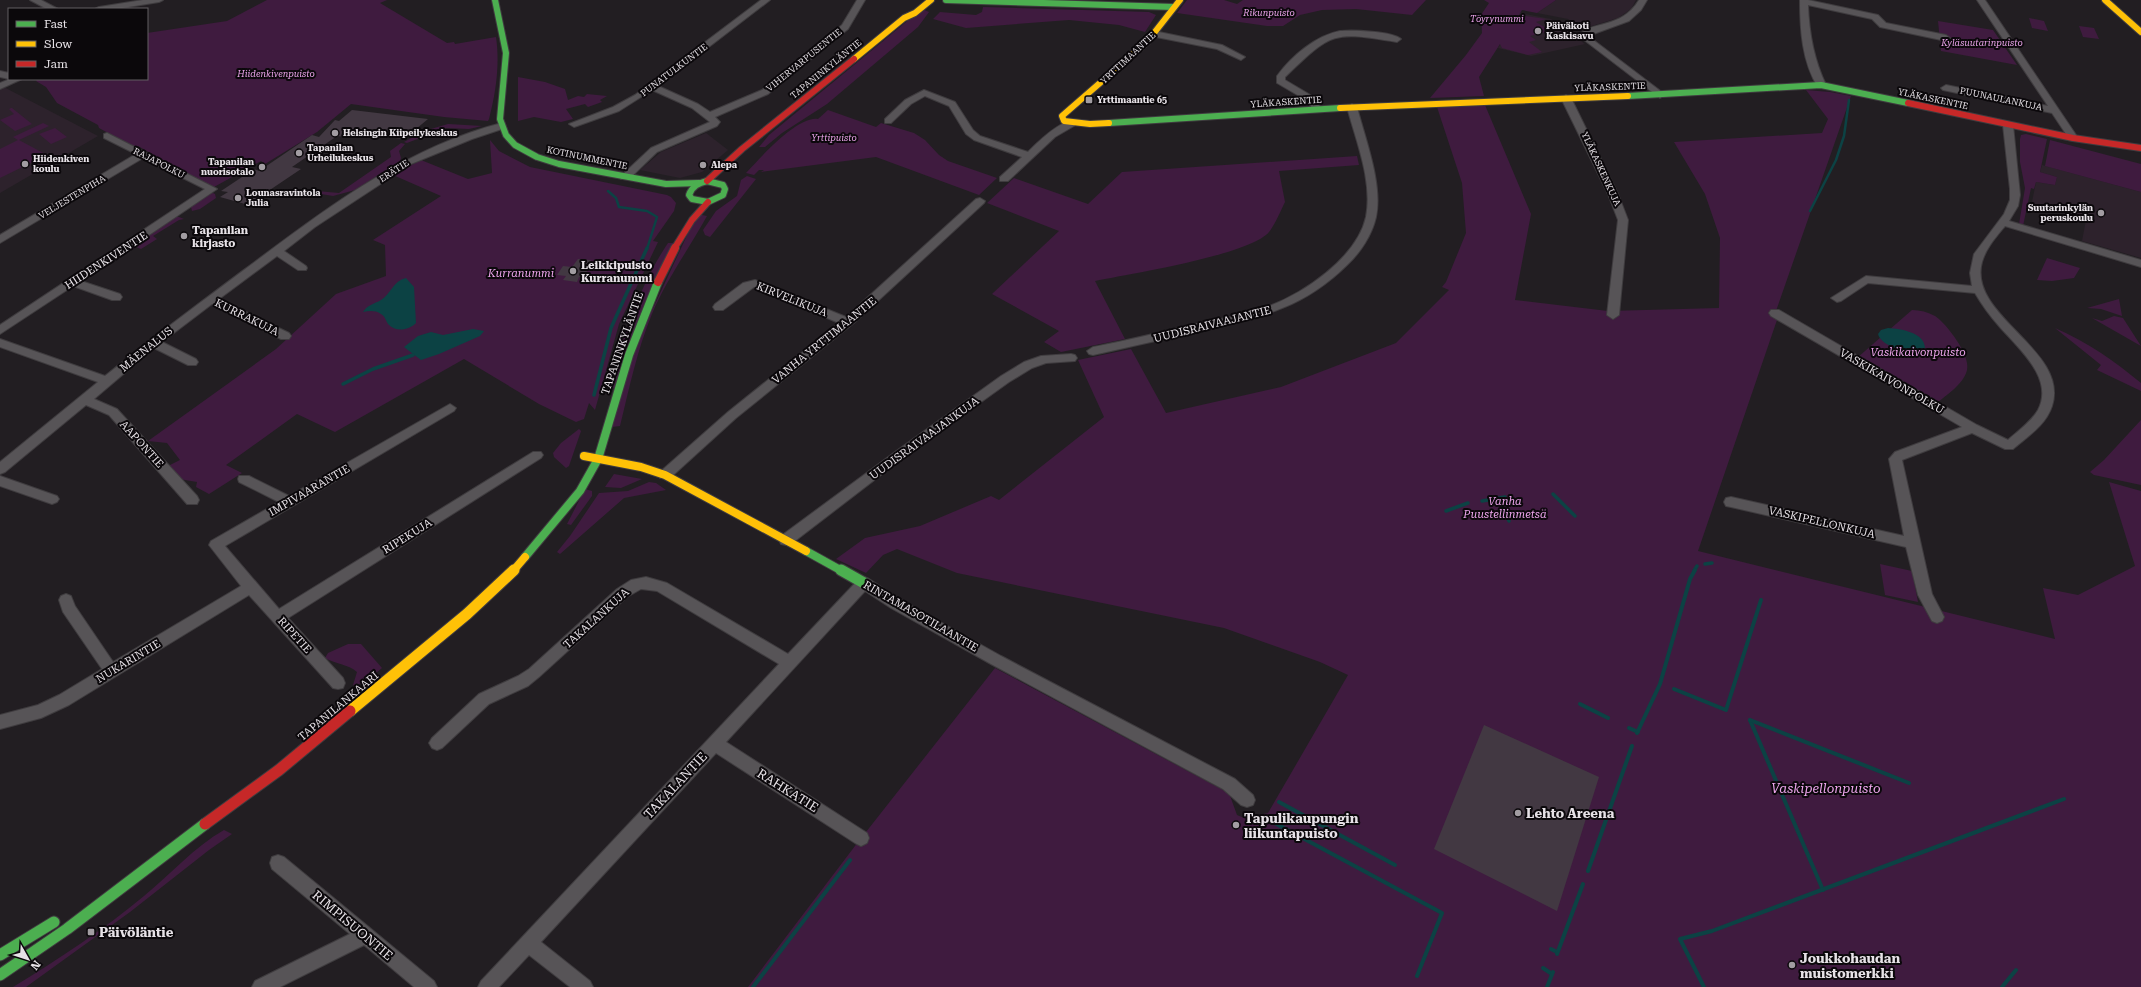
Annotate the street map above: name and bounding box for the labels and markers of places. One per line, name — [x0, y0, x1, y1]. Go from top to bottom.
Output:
place label: Päiväkoti Kaskisavu — [1546, 21, 1593, 41]
marker: Päiväkoti Kaskisavu — [1533, 26, 1543, 36]
marker: Yrttimaantie 65 — [1084, 95, 1094, 105]
place label: Yrttimaantie 65 — [1097, 95, 1167, 105]
marker: Helsingin Kiipeilykeskus — [330, 128, 340, 138]
place label: Helsingin Kiipeilykeskus — [343, 128, 458, 138]
place label: Tapanilan Urheilukeskus — [307, 143, 374, 163]
marker: Tapanilan Urheilukeskus — [294, 148, 304, 158]
place label: Hiidenkiven koulu — [33, 154, 89, 174]
place label: Tapanilan nuorisotalo — [201, 157, 254, 177]
marker: Hiidenkiven koulu — [20, 159, 30, 169]
marker: Alepa — [698, 160, 708, 170]
place label: Alepa — [711, 160, 738, 170]
marker: Tapanilan nuorisotalo — [257, 162, 267, 172]
place label: Lounasravintola Julia — [246, 188, 321, 208]
marker: Lounasravintola Julia — [233, 193, 243, 203]
place label: Suutarinkylän peruskoulu — [2028, 203, 2093, 223]
marker: Suutarinkylän peruskoulu — [2096, 208, 2106, 218]
place label: Tapanilan kirjasto — [192, 224, 249, 250]
marker: Tapanilan kirjasto — [179, 231, 189, 241]
place label: Leikkipuisto Kurranummi — [581, 259, 653, 285]
marker: Leikkipuisto Kurranummi — [568, 266, 578, 276]
place label: Lehto Areena — [1526, 806, 1615, 821]
marker: Lehto Areena — [1513, 808, 1523, 818]
place label: Tapulikaupungin liikuntapuisto — [1244, 811, 1359, 841]
marker: Tapulikaupungin liikuntapuisto — [1231, 820, 1241, 830]
place label: Päivöläntie — [99, 925, 174, 940]
marker: Päivöläntie — [86, 927, 96, 937]
place label: Joukkohaudan muistomerkki — [1800, 951, 1900, 981]
marker: Joukkohaudan muistomerkki — [1787, 960, 1797, 970]

